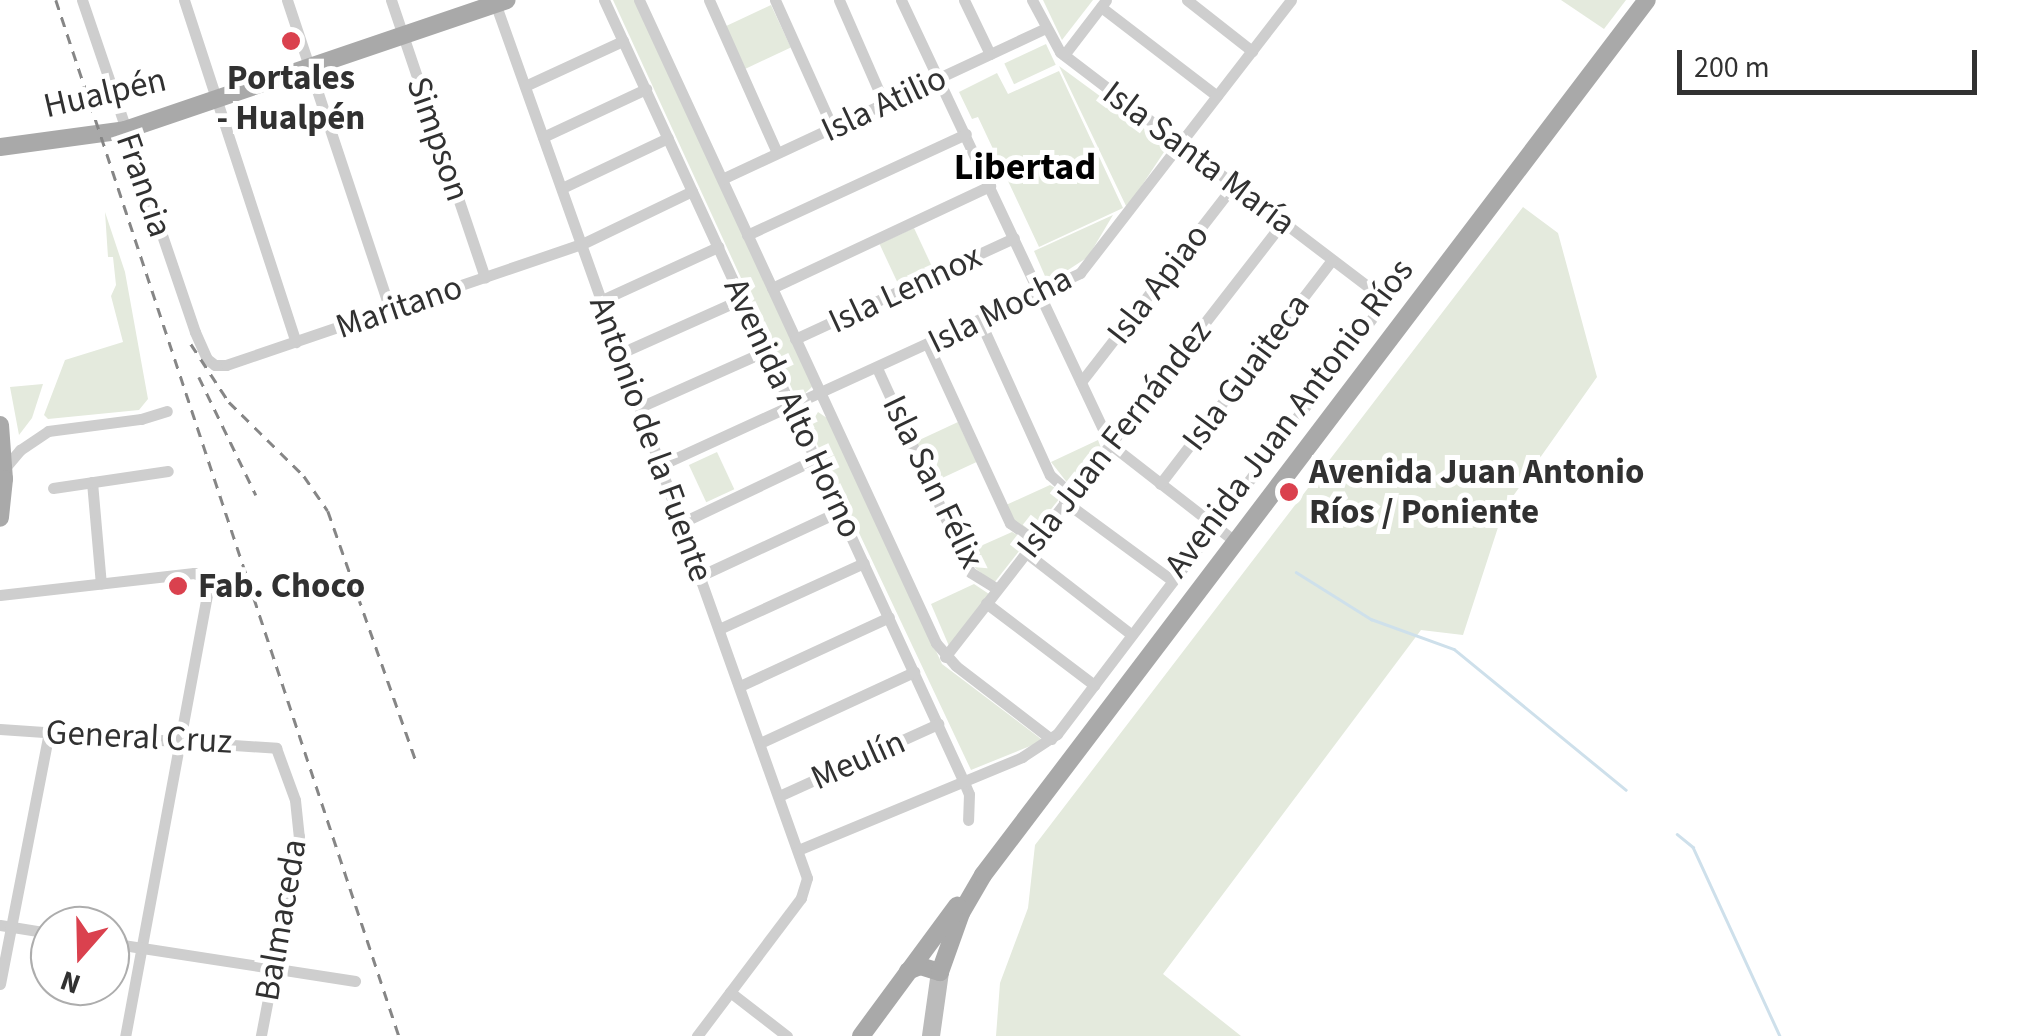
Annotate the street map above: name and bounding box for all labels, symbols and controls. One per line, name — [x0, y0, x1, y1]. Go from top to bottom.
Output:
marker: Portales - Hualpén — [280, 30, 302, 52]
scale bar — [1682, 30, 1982, 92]
text: 200 m — [1694, 46, 1770, 89]
place label: Portales - Hualpén — [217, 57, 365, 139]
street label: Isla Atilio — [815, 57, 953, 151]
street label: Hualpén — [40, 59, 170, 127]
street label: Simpson — [397, 71, 479, 207]
street label: Isla Santa María — [1094, 72, 1304, 244]
street label: Francia — [107, 128, 181, 242]
district label: Libertad — [954, 145, 1096, 191]
street label: Isla Apiao — [1098, 215, 1218, 353]
street label: Isla Lennox — [822, 235, 988, 343]
street label: Avenida Juan Antonio Ríos — [1155, 250, 1423, 586]
street label: Isla Mocha — [921, 257, 1079, 363]
street label: Maritano — [330, 266, 468, 348]
street label: Avenida Alto Horno — [714, 272, 872, 544]
street label: Isla Guaiteca — [1173, 285, 1319, 459]
street label: Antonio de la Fuente — [580, 291, 722, 587]
street label: Isla Juan Fernández — [1008, 311, 1220, 567]
street label: Isla San Félix — [873, 389, 993, 575]
place label: Avenida Juan Antonio Ríos / Poniente — [1309, 451, 1644, 533]
marker: Avenida Juan Antonio Ríos / Poniente — [1278, 481, 1300, 503]
place label: Fab. Choco — [198, 565, 365, 607]
marker: Fab. Choco — [167, 575, 189, 597]
street label: General Cruz — [45, 711, 233, 763]
street label: Meulín — [804, 721, 912, 799]
street label: Balmaceda — [246, 836, 316, 1004]
north arrow — [30, 906, 130, 1006]
text: N — [55, 960, 86, 1004]

